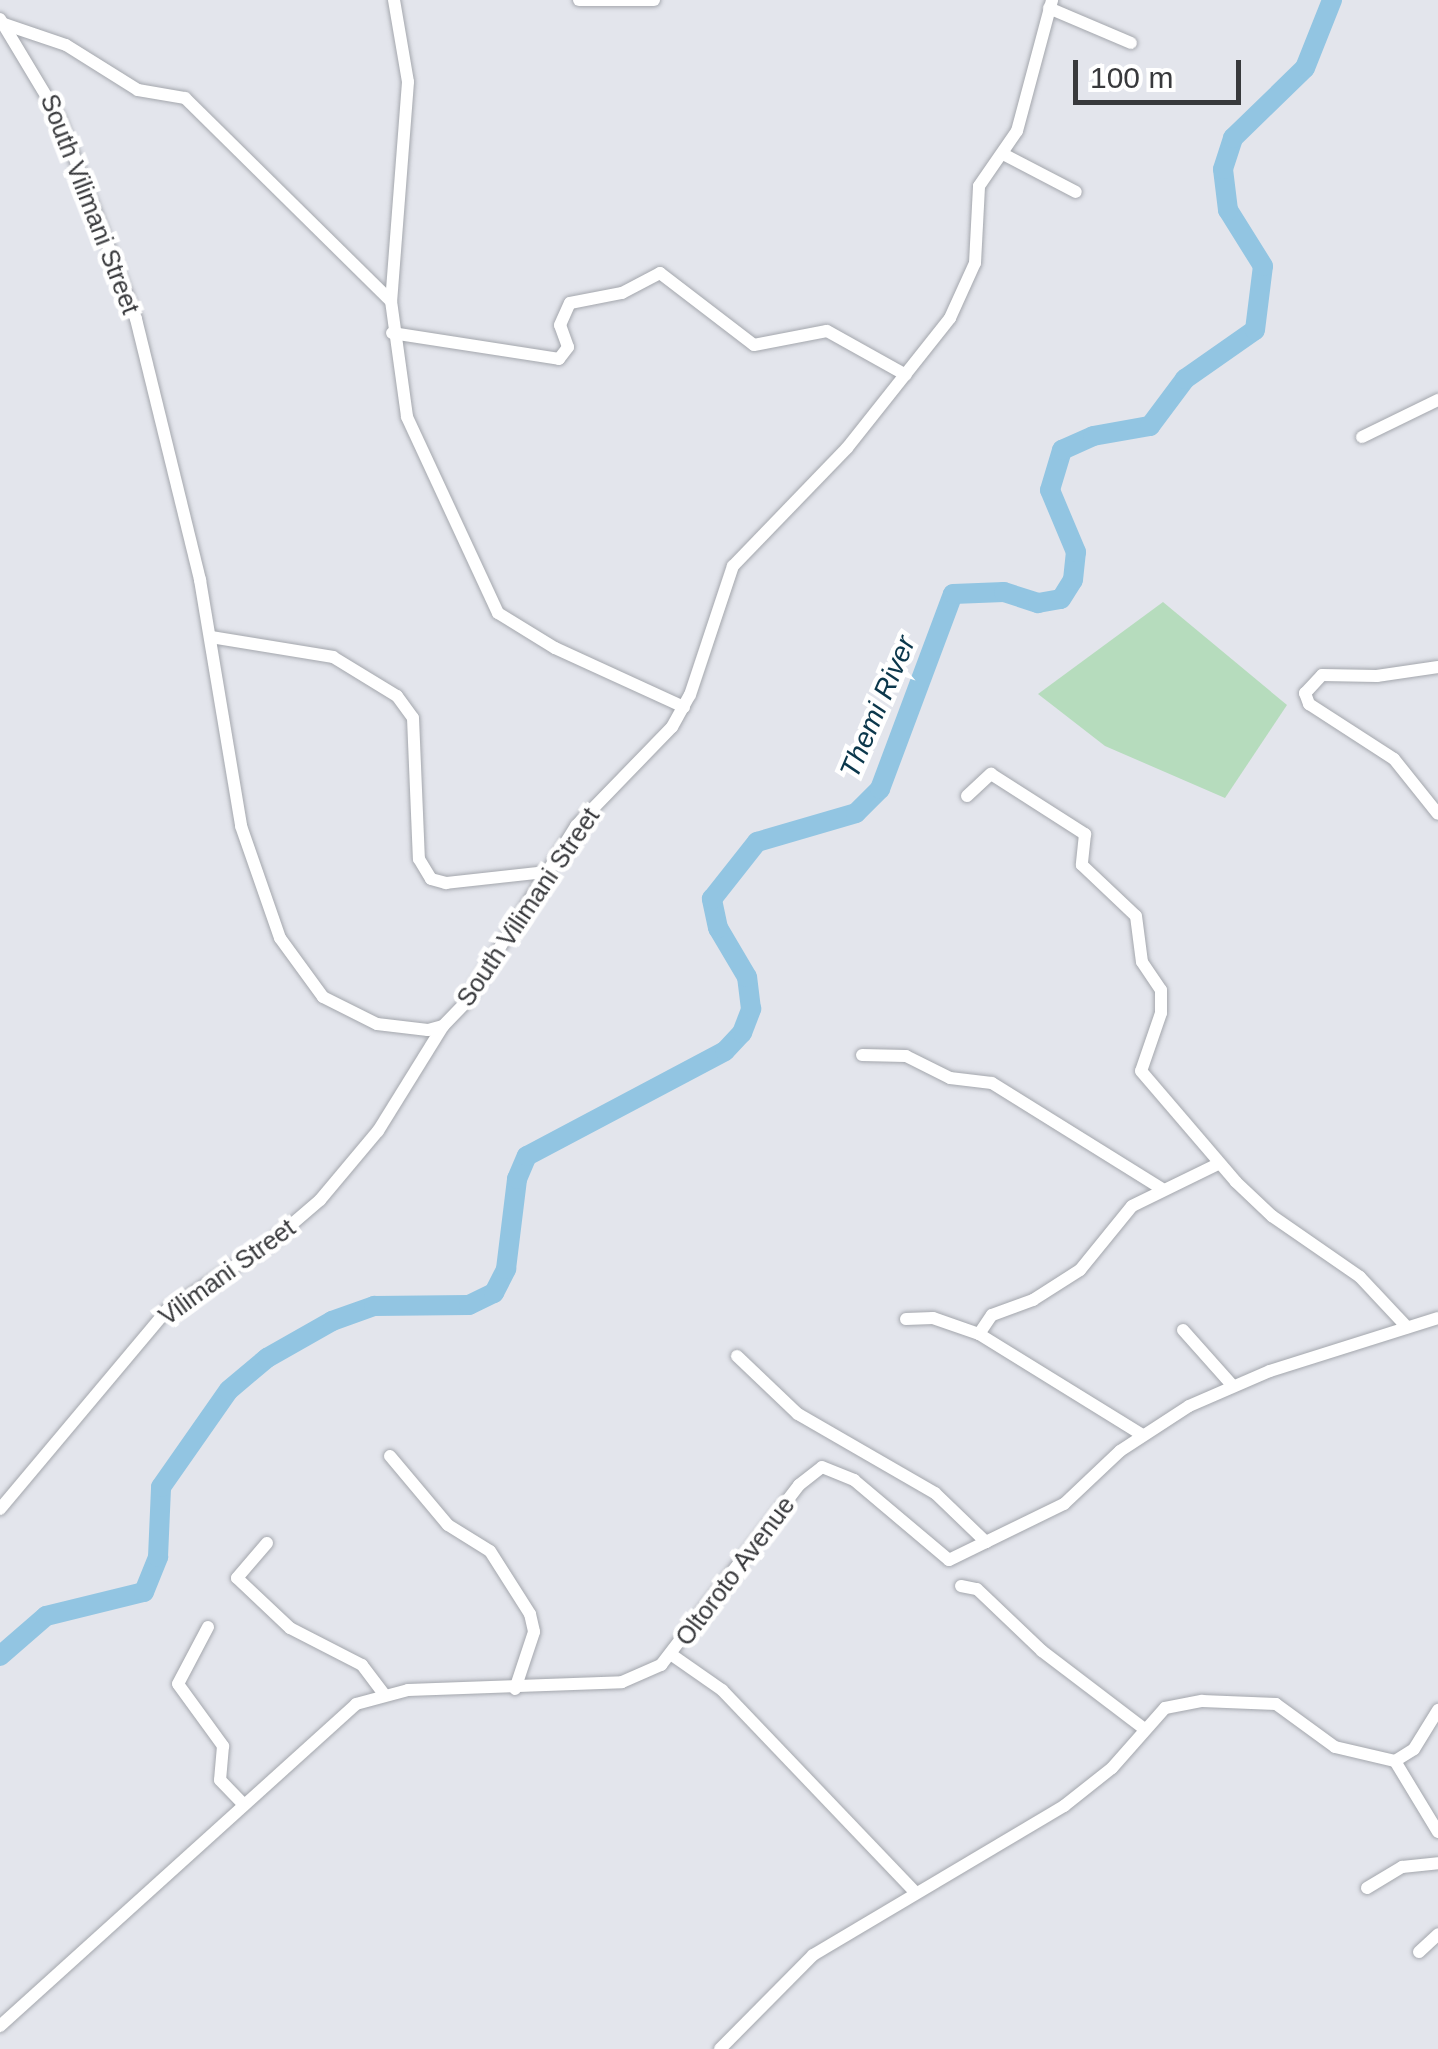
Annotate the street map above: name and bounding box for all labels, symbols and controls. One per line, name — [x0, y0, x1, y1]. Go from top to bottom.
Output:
scale bar — [1078, 40, 1246, 102]
text: 100 m — [1090, 61, 1173, 94]
street label: South Vilimani Street — [34, 90, 146, 318]
water label: Themi River — [833, 631, 923, 783]
street label: South Vilimani Street — [450, 802, 606, 1012]
street label: Vilimani Street — [153, 1213, 301, 1331]
street label: Oltoroto Avenue — [669, 1490, 801, 1652]

